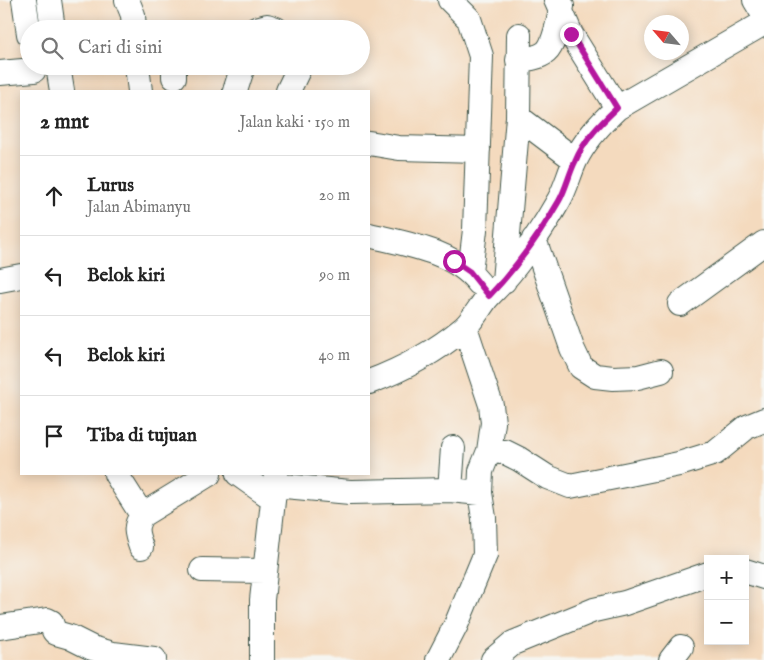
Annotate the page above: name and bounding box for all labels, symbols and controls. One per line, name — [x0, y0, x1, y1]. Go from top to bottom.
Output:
north arrow — [644, 15, 689, 60]
search box — [20, 20, 370, 75]
route end — [560, 23, 583, 46]
icon: search — [38, 34, 66, 62]
text: Cari di sini — [78, 36, 162, 60]
text: 2 mnt — [40, 109, 89, 136]
text: Jalan kaki · 150 m — [239, 113, 350, 133]
text: Lurus — [87, 174, 134, 198]
icon: ahead — [40, 182, 68, 210]
text: 20 m — [319, 186, 350, 206]
text: Jalan Abimanyu — [87, 198, 191, 218]
route start — [443, 250, 466, 273]
icon: left — [40, 262, 68, 290]
text: Belok kiri — [87, 264, 165, 288]
text: 90 m — [319, 266, 350, 286]
icon: left — [40, 342, 68, 370]
text: Belok kiri — [87, 344, 165, 368]
text: 40 m — [318, 346, 350, 366]
icon: arrive — [40, 422, 68, 450]
text: Tiba di tujuan — [87, 424, 197, 448]
map controls — [704, 555, 749, 645]
button: + — [704, 555, 749, 600]
button: − — [704, 600, 749, 645]

